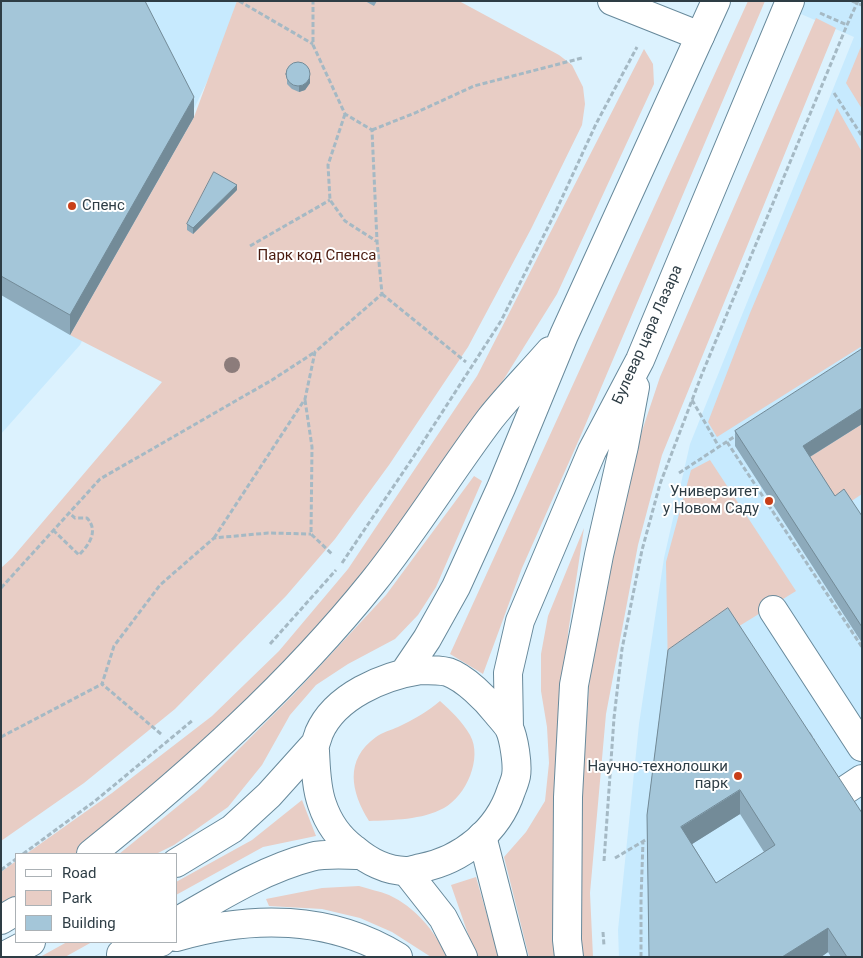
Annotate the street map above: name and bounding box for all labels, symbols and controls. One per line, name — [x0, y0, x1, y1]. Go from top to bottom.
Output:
place label: Спенс — [82, 197, 125, 215]
marker: Спенс — [66, 200, 78, 212]
park label: Парк код Спенса — [258, 247, 376, 265]
street label: Булевар цара Лазара — [609, 263, 687, 407]
place label: Универзитет у Новом Саду — [663, 483, 759, 518]
marker: Универзитет у Новом Саду — [763, 495, 775, 507]
place label: Научно-технолошки парк — [587, 758, 728, 793]
marker: Научно-технолошки парк — [732, 770, 744, 782]
legend — [15, 853, 178, 943]
text: Road — [62, 864, 96, 882]
text: Park — [62, 889, 92, 907]
text: Building — [62, 914, 116, 932]

